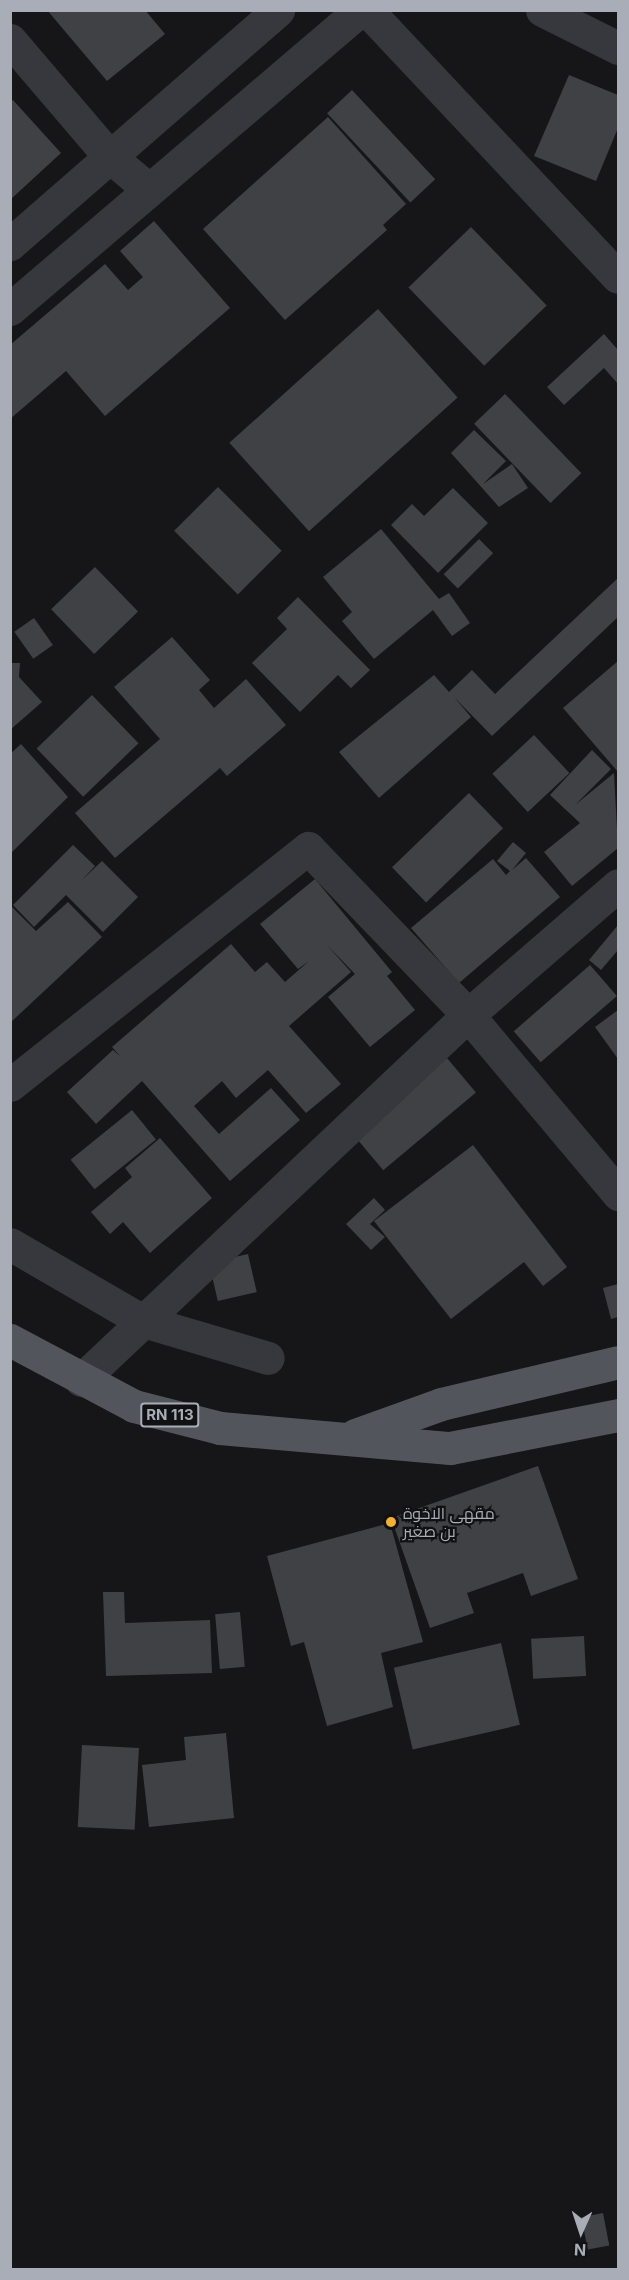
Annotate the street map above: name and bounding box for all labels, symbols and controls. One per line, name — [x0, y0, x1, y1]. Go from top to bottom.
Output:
road number: RN 113 — [140, 1403, 200, 1427]
place label: مقهی الاخوة بن صغير — [403, 1503, 495, 1541]
marker: مقهی الاخوة بن صغير — [384, 1515, 398, 1529]
north arrow — [551, 2202, 611, 2262]
text: N — [573, 2240, 587, 2260]

